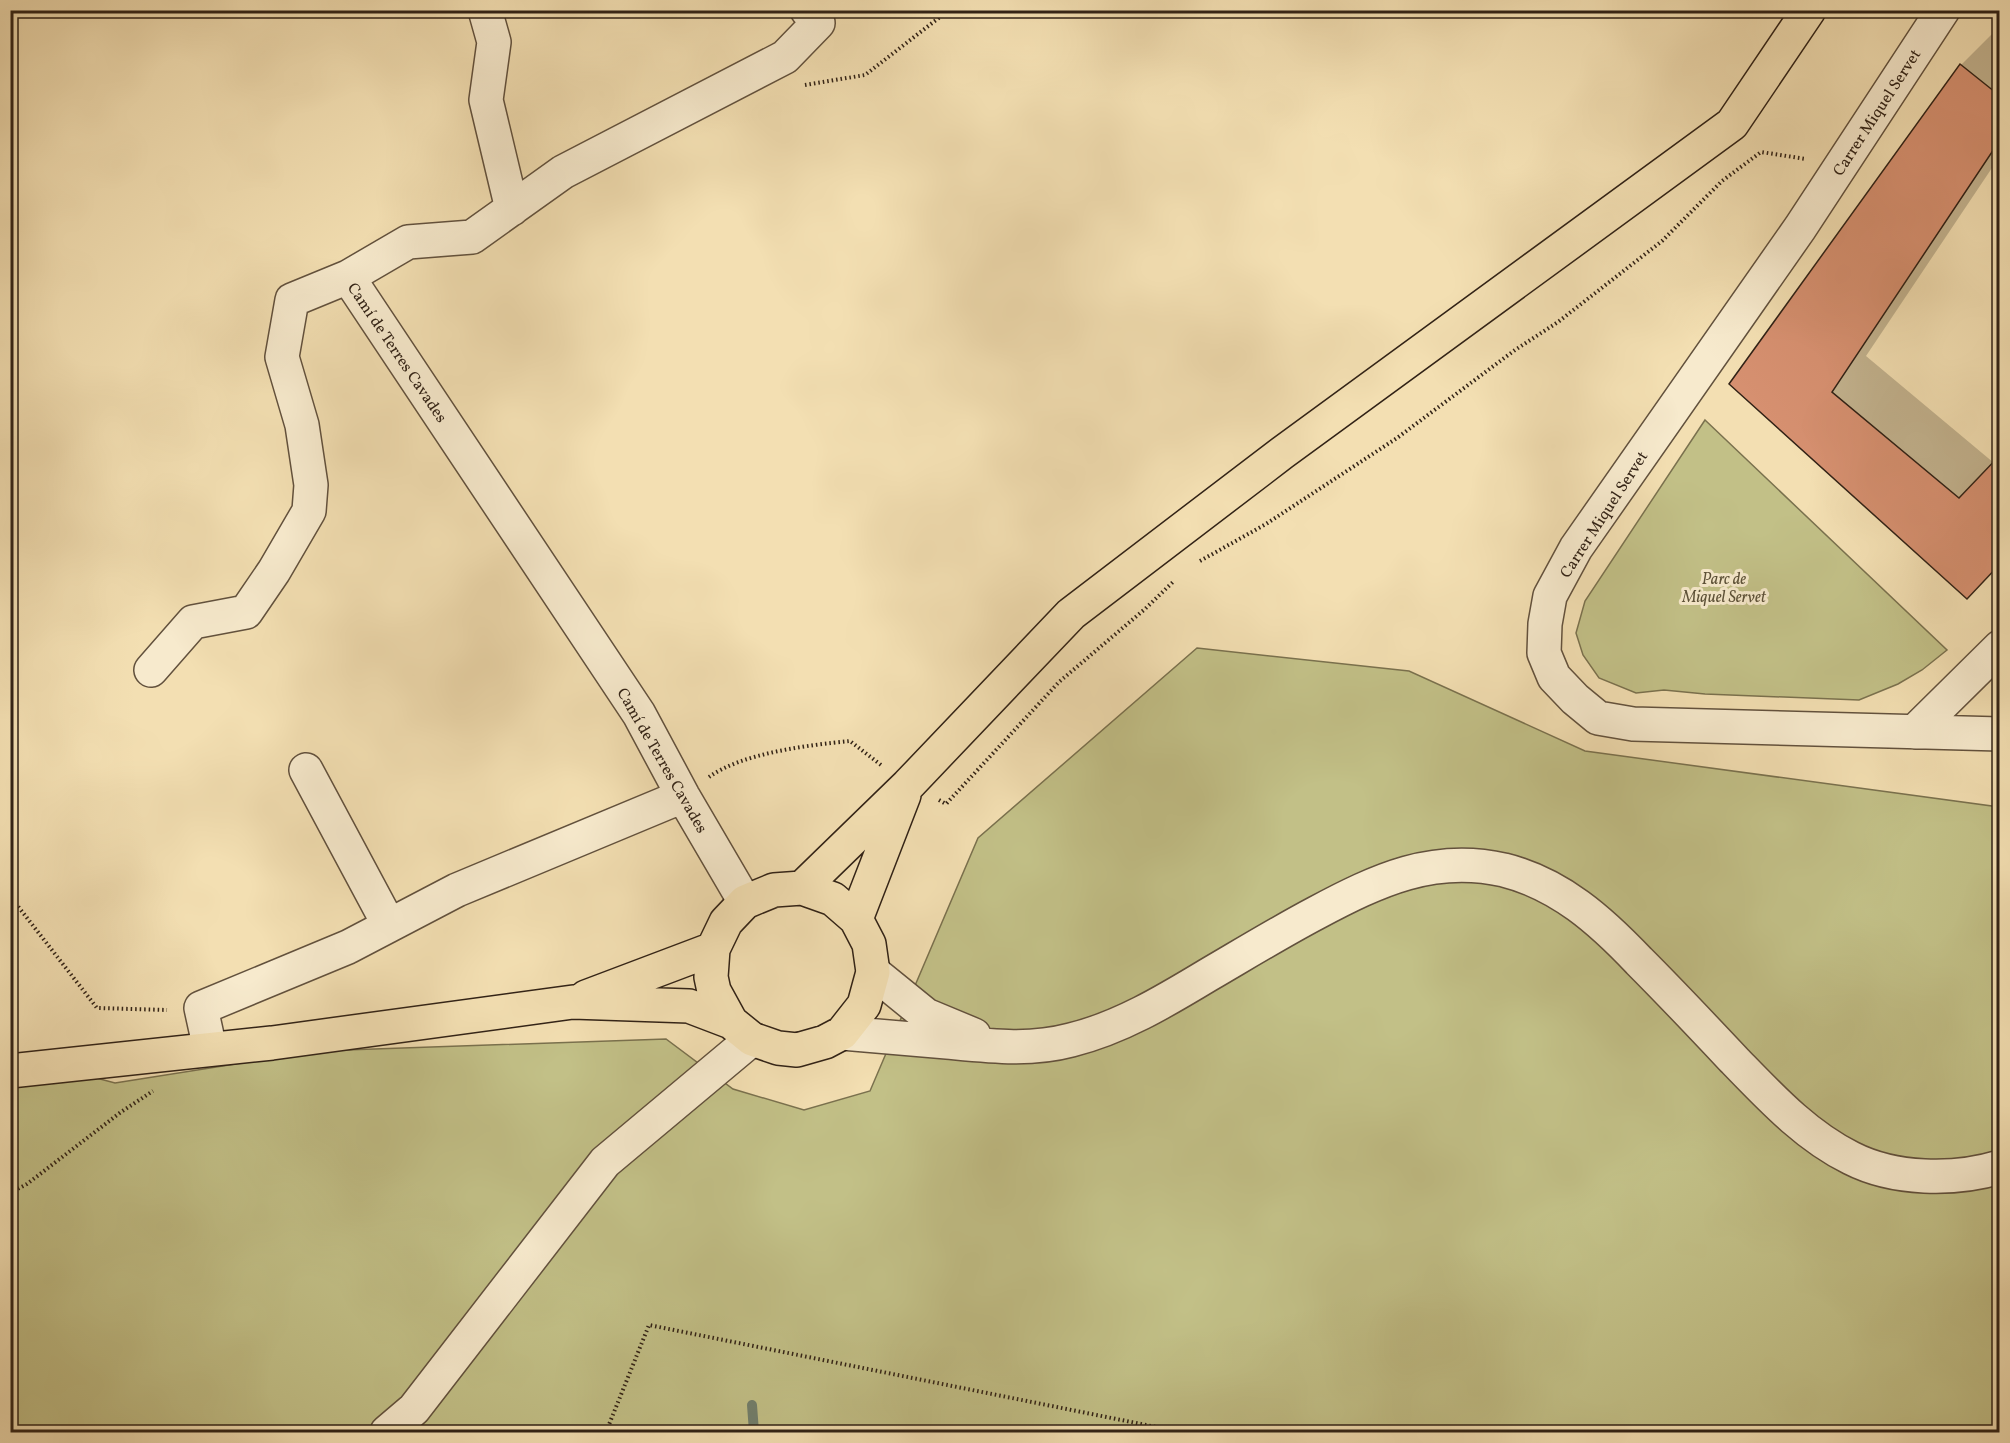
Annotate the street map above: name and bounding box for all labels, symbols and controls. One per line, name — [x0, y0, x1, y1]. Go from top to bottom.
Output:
street label: Carrer Miquel Servet — [1828, 45, 1927, 181]
street label: Camí de Terres Cavades — [341, 279, 452, 428]
street label: Carrer Miquel Servet — [1555, 447, 1654, 583]
park label: Parc de Miquel Servet — [1681, 569, 1767, 609]
street label: Camí de Terres Cavades — [611, 684, 712, 838]

